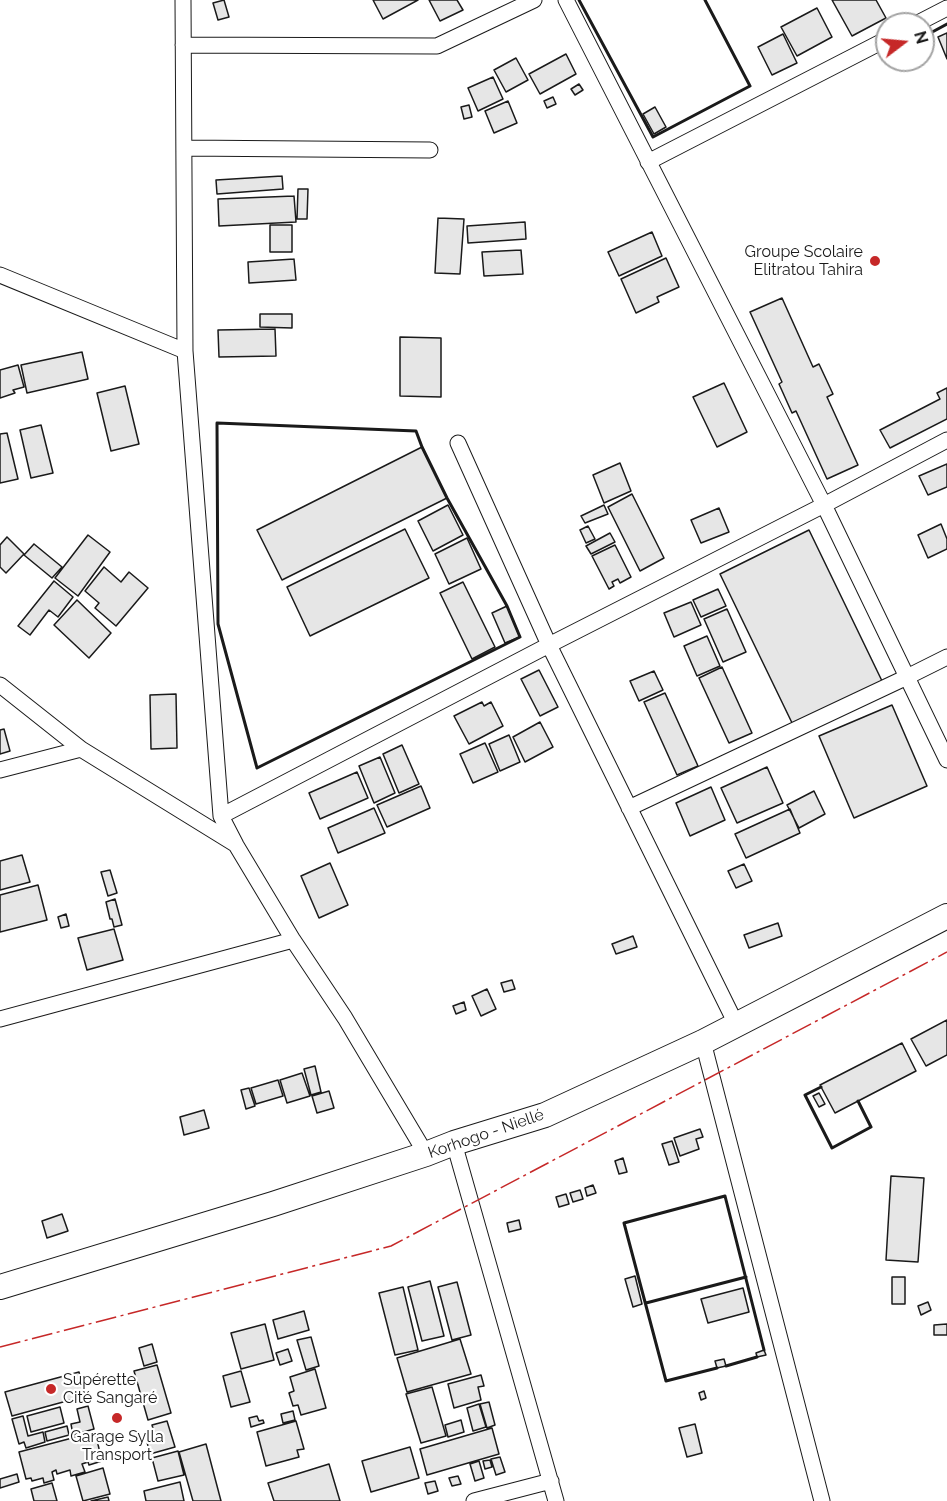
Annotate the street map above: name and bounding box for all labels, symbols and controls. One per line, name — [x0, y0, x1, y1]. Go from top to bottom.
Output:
north arrow — [875, 12, 935, 72]
text: N — [910, 29, 932, 46]
place label: Groupe Scolaire Elitratou Tahira — [745, 242, 863, 280]
marker: Groupe Scolaire Elitratou Tahira — [868, 254, 882, 268]
street label: Korhogo - Niellé — [425, 1105, 547, 1163]
place label: Supérette Cité Sangaré — [63, 1370, 157, 1408]
marker: Supérette Cité Sangaré — [44, 1382, 58, 1396]
marker: Garage Sylla Transport — [110, 1411, 124, 1425]
place label: Garage Sylla Transport — [70, 1427, 164, 1465]

